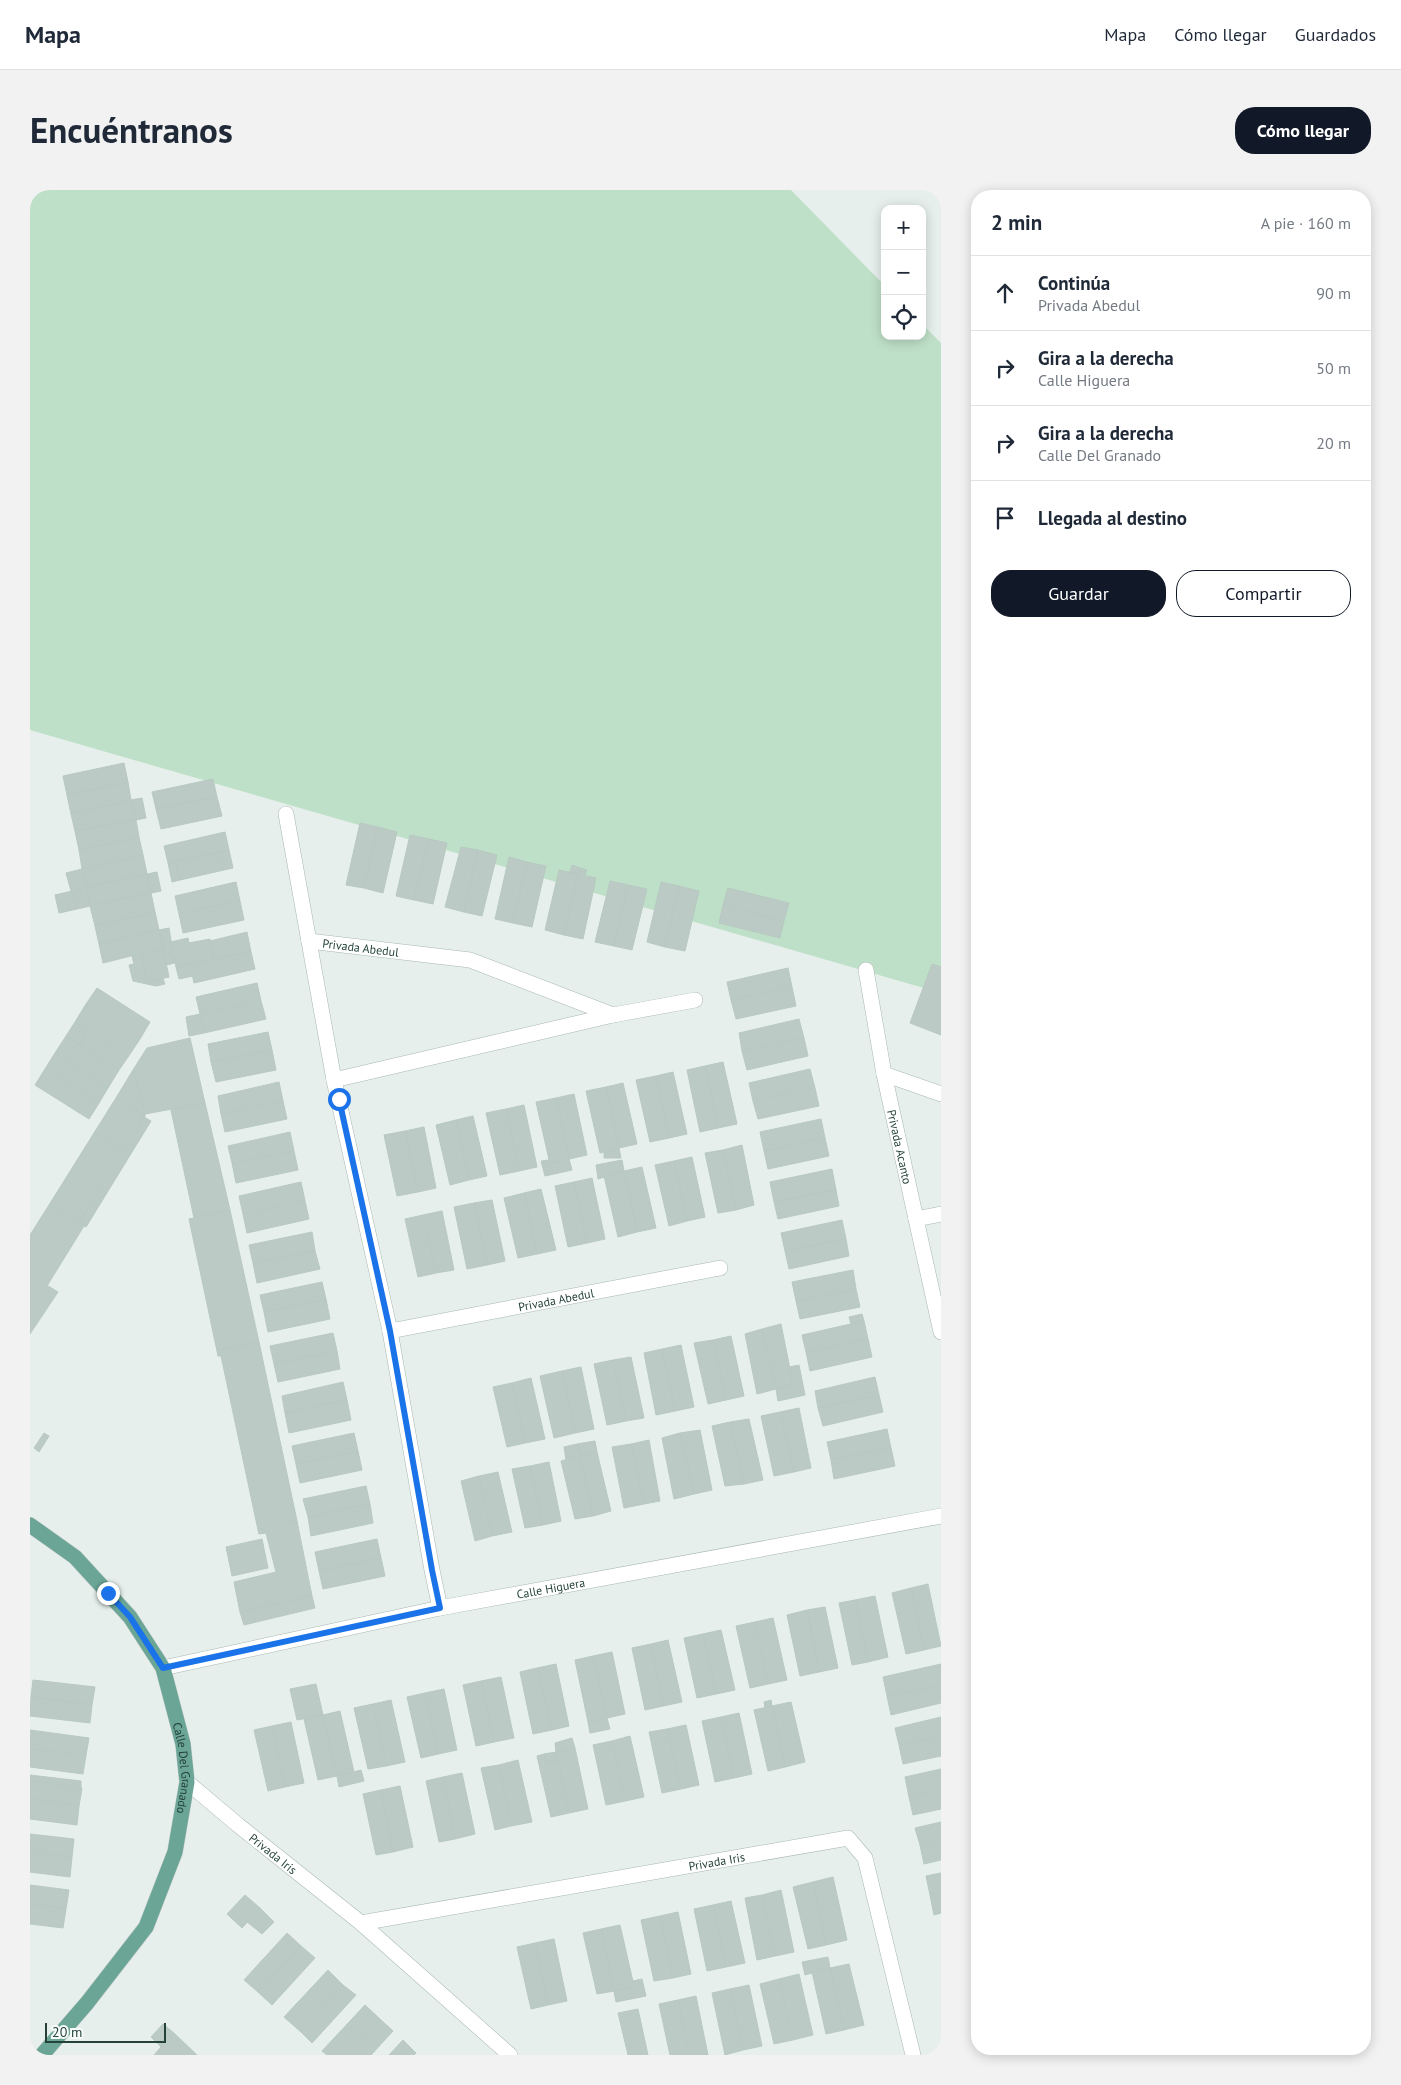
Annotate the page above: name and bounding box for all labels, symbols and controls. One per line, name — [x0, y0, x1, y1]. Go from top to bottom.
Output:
text: Mapa — [25, 19, 81, 50]
text: Mapa — [1104, 23, 1146, 46]
text: Cómo llegar — [1174, 23, 1267, 46]
text: Guardados — [1295, 23, 1376, 46]
text: Encuéntranos — [30, 107, 233, 153]
button: Cómo llegar — [1235, 107, 1371, 154]
map controls — [881, 205, 926, 340]
button: + — [881, 205, 926, 250]
text: 2 min — [991, 209, 1042, 236]
text: A pie · 160 m — [1261, 213, 1351, 233]
button: − — [881, 250, 926, 295]
text: Continúa — [1038, 271, 1110, 295]
icon: ahead — [991, 279, 1019, 307]
text: 90 m — [1316, 283, 1351, 303]
button: locate — [881, 295, 926, 340]
text: Privada Abedul — [1038, 295, 1140, 315]
text: Gira a la derecha — [1038, 346, 1174, 370]
icon: right — [991, 354, 1019, 382]
text: 50 m — [1316, 358, 1351, 378]
text: Calle Higuera — [1038, 370, 1130, 390]
text: Gira a la derecha — [1038, 421, 1174, 445]
icon: right — [991, 429, 1019, 457]
text: 20 m — [1316, 433, 1351, 453]
text: Calle Del Granado — [1038, 445, 1161, 465]
icon: arrive — [991, 504, 1019, 532]
text: Llegada al destino — [1038, 506, 1187, 530]
button: Guardar — [991, 570, 1166, 617]
button: Compartir — [1176, 570, 1351, 617]
street label: Privada Abedul — [322, 935, 400, 959]
route start — [328, 1088, 351, 1111]
street label: Privada Acanto — [885, 1108, 916, 1185]
street label: Privada Abedul — [517, 1285, 596, 1314]
street label: Calle Higuera — [515, 1574, 586, 1601]
route end — [97, 1582, 120, 1605]
street label: Calle Del Granado — [170, 1721, 195, 1815]
street label: Privada Iris — [247, 1830, 300, 1877]
street label: Privada Iris — [687, 1849, 746, 1873]
scale bar — [45, 2020, 166, 2043]
text: 20 m — [52, 2023, 82, 2041]

